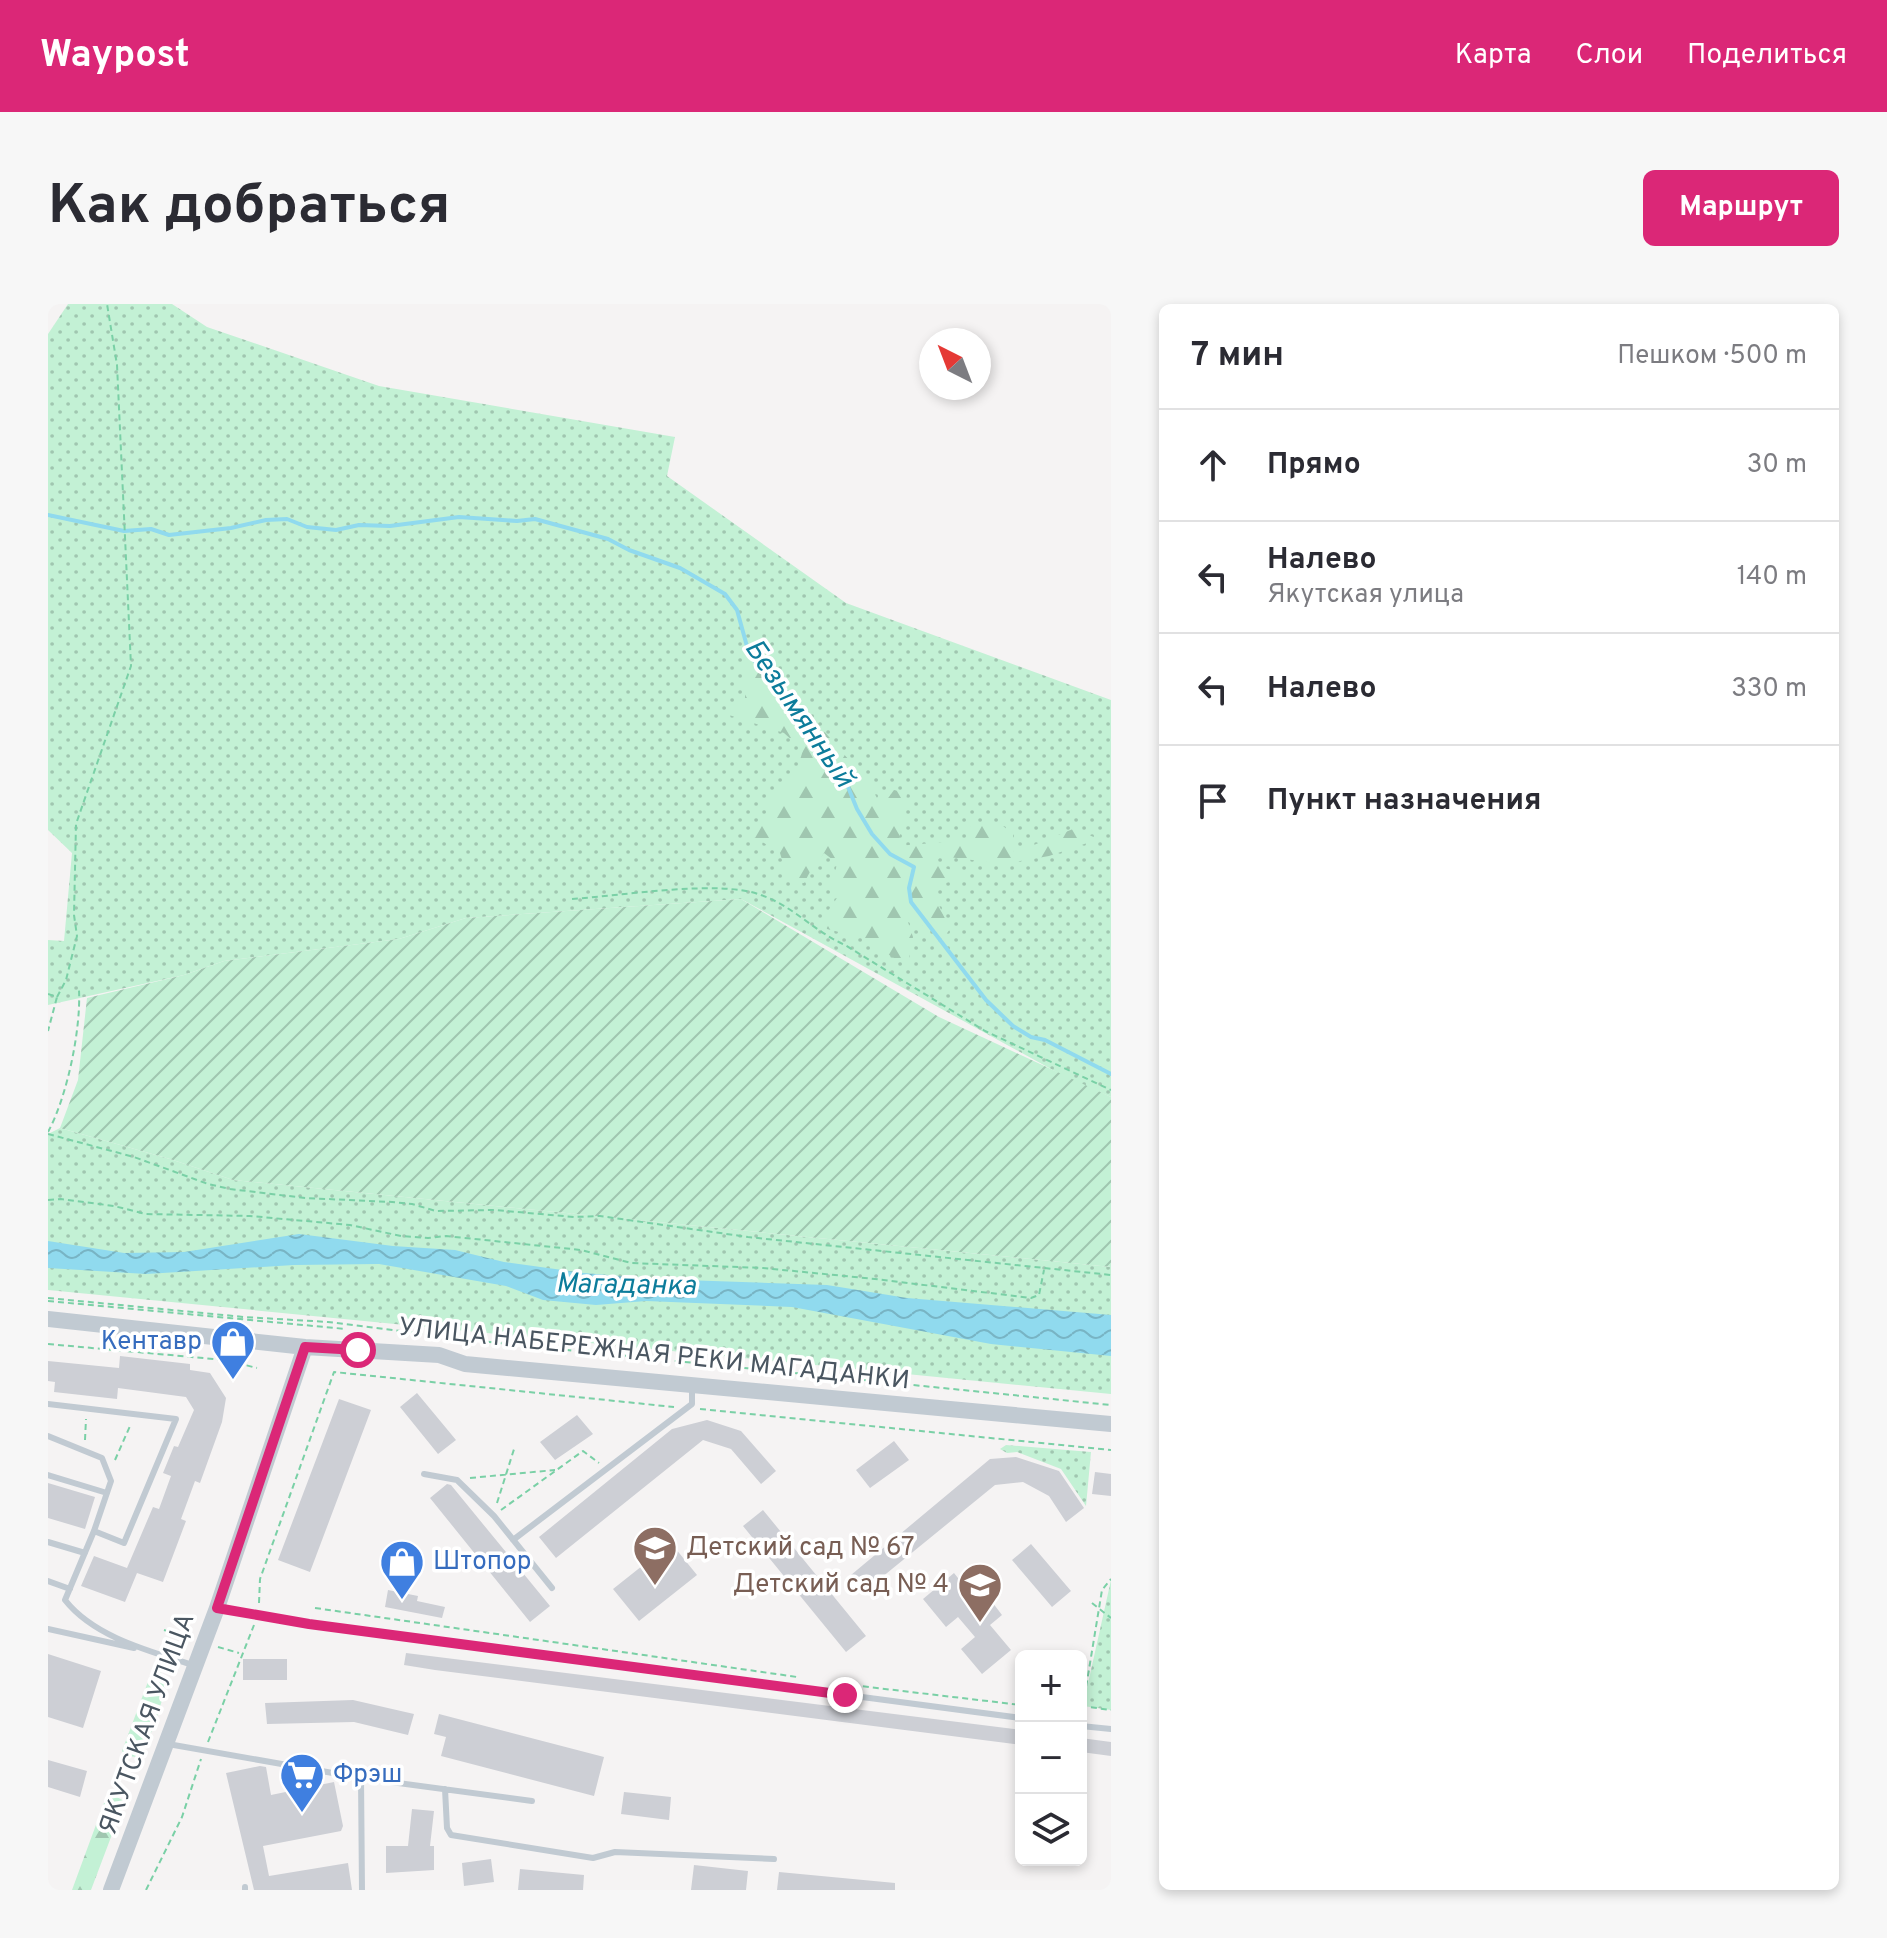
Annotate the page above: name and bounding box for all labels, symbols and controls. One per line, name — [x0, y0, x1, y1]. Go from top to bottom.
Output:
text: Waypost — [40, 32, 190, 81]
text: Карта — [1455, 38, 1531, 74]
text: Слои — [1575, 38, 1643, 74]
text: Поделиться — [1687, 38, 1847, 74]
button: Маршрут — [1643, 170, 1839, 246]
text: Как добраться — [48, 173, 450, 243]
north arrow — [919, 328, 991, 400]
text: 7 мин — [1191, 335, 1284, 378]
text: Пешком · 500 m — [1617, 340, 1807, 373]
icon: ahead — [1191, 443, 1235, 487]
text: Прямо — [1267, 447, 1361, 484]
text: 30 m — [1747, 449, 1807, 482]
text: Налево — [1267, 542, 1376, 579]
icon: left — [1191, 555, 1235, 599]
text: 140 m — [1737, 561, 1807, 594]
text: Якутская улица — [1267, 579, 1464, 612]
water label: Безымянный — [735, 633, 861, 796]
icon: left — [1191, 667, 1235, 711]
text: Налево — [1267, 671, 1376, 708]
text: 330 m — [1731, 673, 1807, 706]
icon: arrive — [1191, 779, 1235, 823]
text: Пункт назначения — [1267, 783, 1541, 820]
water label: Магаданка — [556, 1267, 697, 1305]
street label: УЛИЦА НАБЕРЕЖНАЯ РЕКИ МАГАДАНКИ — [397, 1312, 911, 1398]
shop icon: Кентавр — [209, 1318, 257, 1381]
place label: Кентавр — [101, 1326, 202, 1359]
route start — [340, 1332, 376, 1368]
school or university icon: Детский сад № 67 — [631, 1524, 679, 1587]
place label: Детский сад № 67 — [686, 1532, 915, 1565]
shop icon: Штопор — [378, 1538, 426, 1601]
place label: Штопор — [433, 1546, 532, 1579]
school or university icon: Детский сад № 4 — [956, 1561, 1004, 1624]
place label: Детский сад № 4 — [733, 1569, 949, 1602]
street label: ЯКУТСКАЯ УЛИЦА — [93, 1609, 203, 1839]
map controls — [1015, 1650, 1087, 1866]
button: + — [1015, 1650, 1087, 1722]
route end — [827, 1677, 863, 1713]
button: − — [1015, 1722, 1087, 1794]
supermarket icon: Фрэш — [278, 1751, 326, 1814]
place label: Фрэш — [333, 1759, 402, 1792]
button: layers — [1015, 1794, 1087, 1866]

